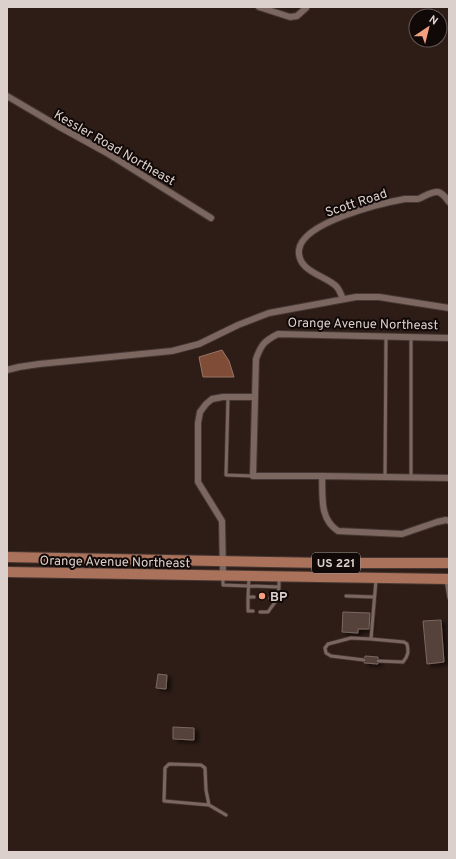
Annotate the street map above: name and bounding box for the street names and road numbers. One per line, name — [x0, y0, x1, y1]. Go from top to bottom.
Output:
street label: Kessler Road Northeast — [50, 107, 178, 190]
street label: Scott Road — [324, 186, 390, 221]
street label: Orange Avenue Northeast — [288, 316, 438, 334]
road number: US 221 — [312, 553, 360, 573]
street label: Orange Avenue Northeast — [40, 554, 190, 572]

